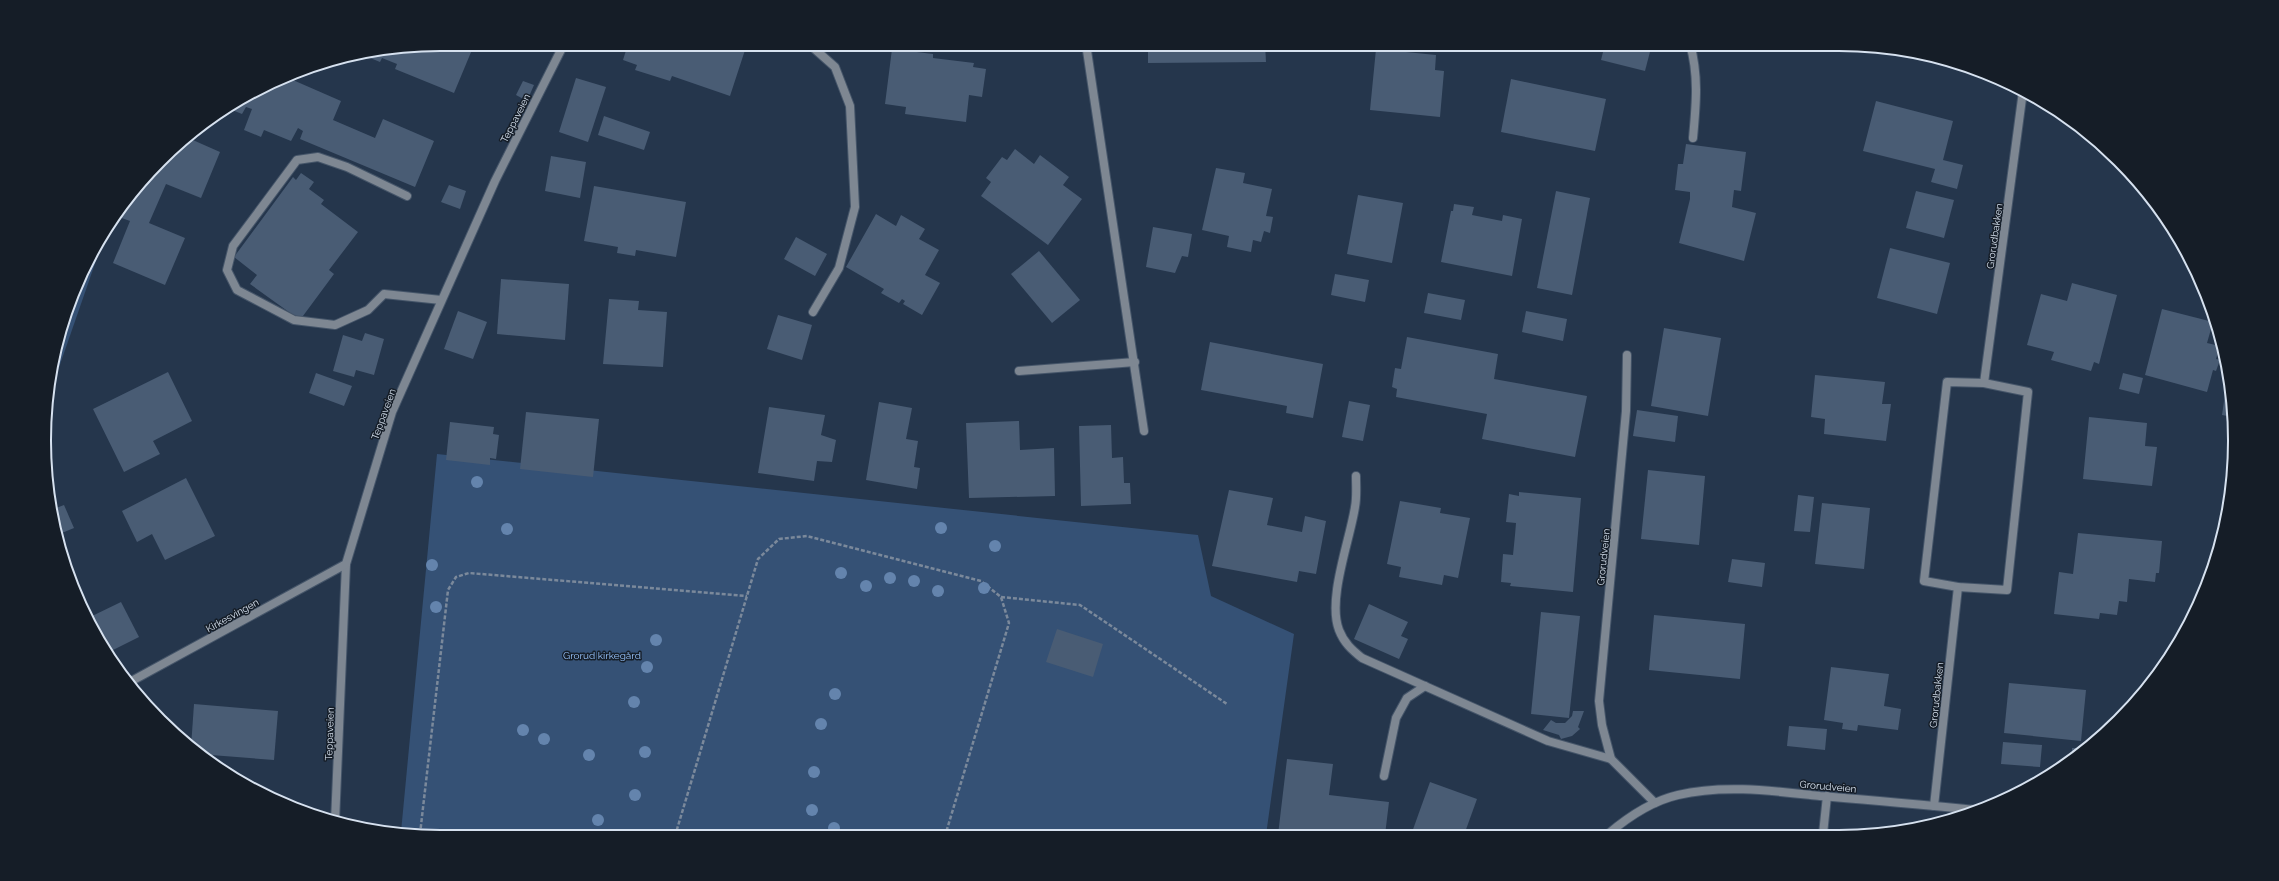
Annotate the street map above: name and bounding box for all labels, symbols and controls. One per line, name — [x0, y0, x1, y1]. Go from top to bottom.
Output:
street label: Teppaveien — [498, 92, 533, 145]
street label: Grorudbakken — [1984, 203, 2005, 269]
street label: Teppaveien — [369, 387, 398, 441]
street label: Grorudveien — [1595, 528, 1612, 586]
street label: Kirkesvingen — [204, 596, 261, 635]
park label: Grorud kirkegård — [563, 650, 641, 661]
street label: Grorudbakken — [1928, 662, 1945, 728]
street label: Teppaveien — [323, 707, 336, 761]
street label: Grorudveien — [1799, 779, 1857, 794]

